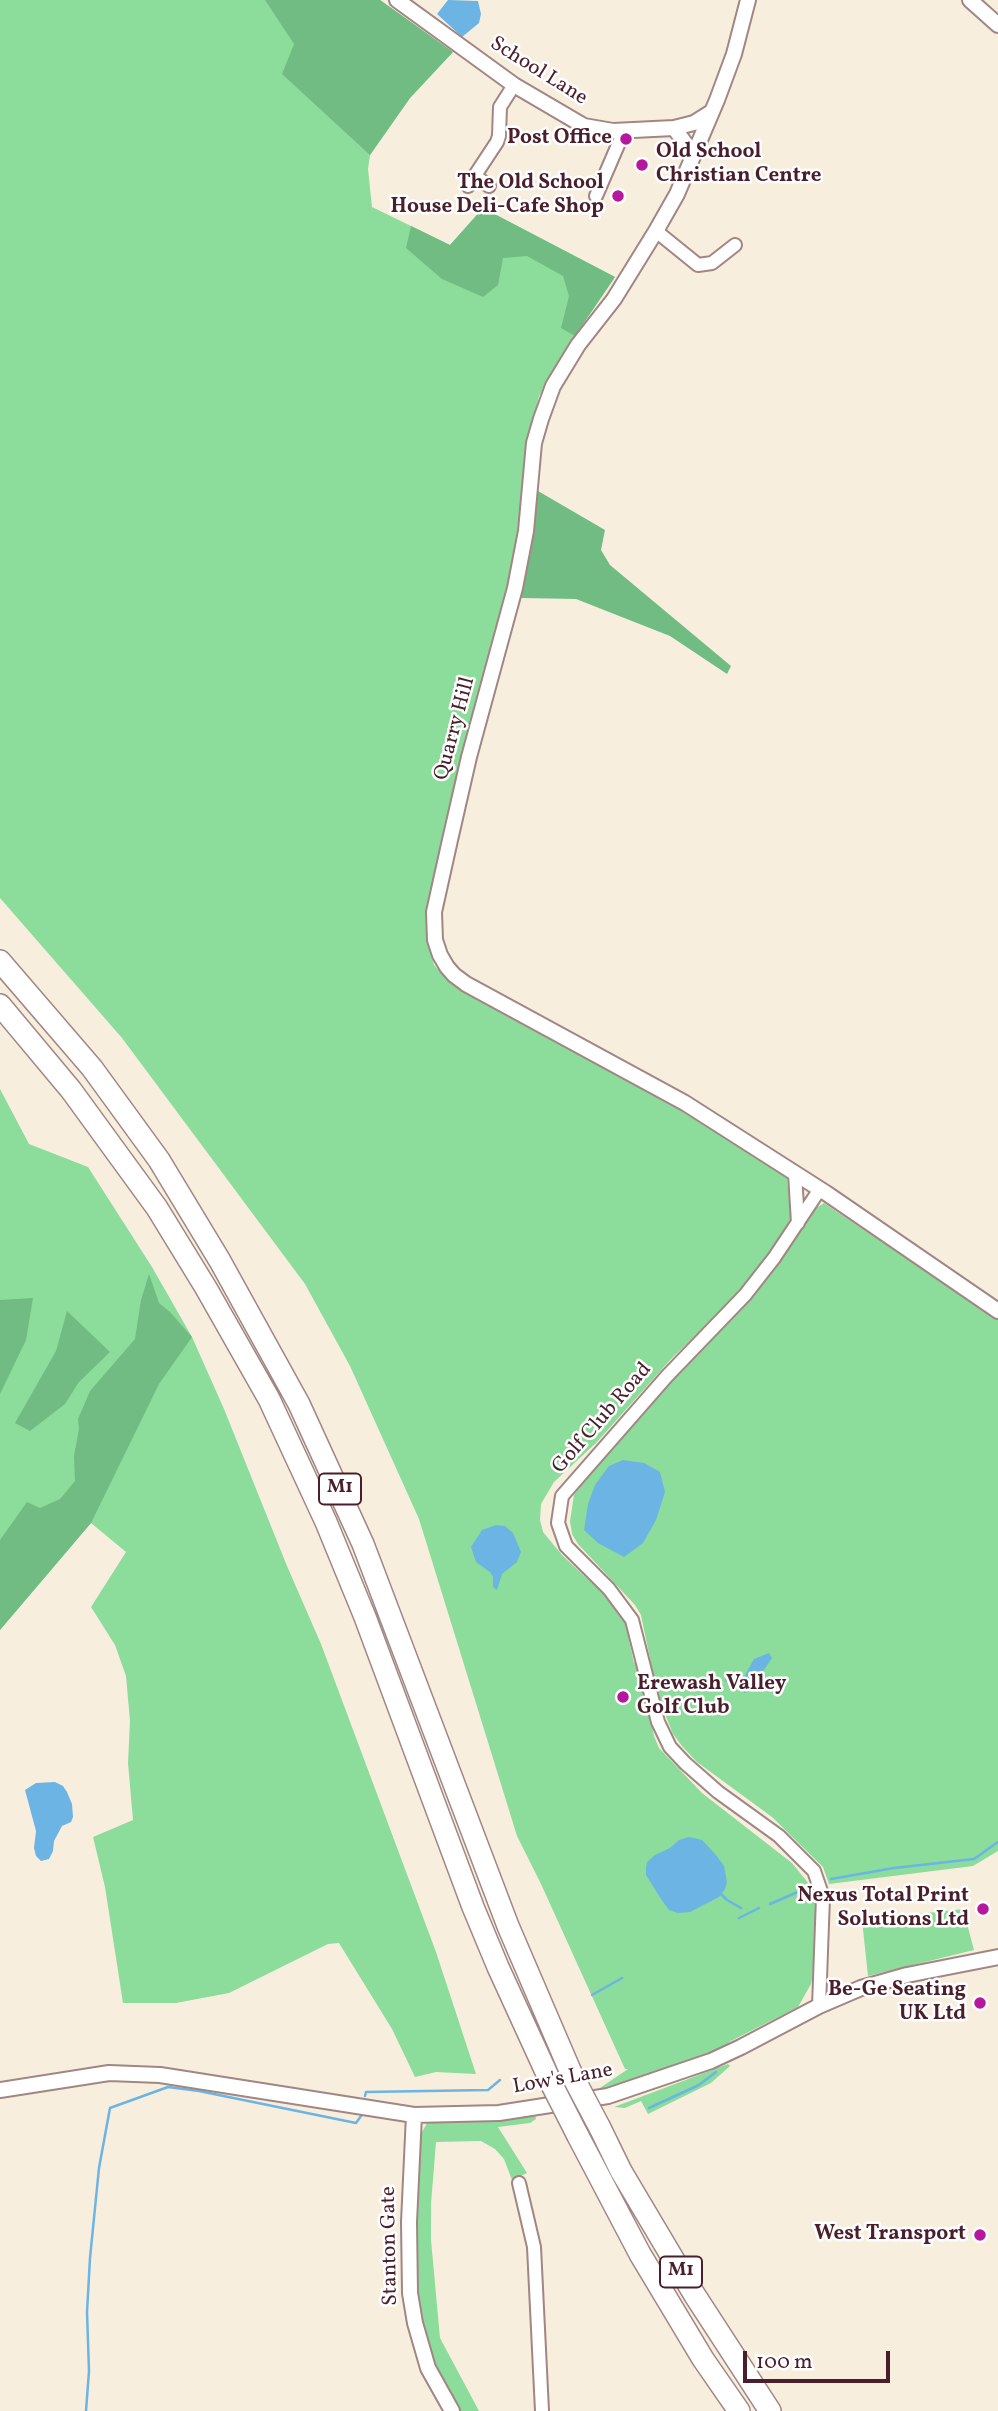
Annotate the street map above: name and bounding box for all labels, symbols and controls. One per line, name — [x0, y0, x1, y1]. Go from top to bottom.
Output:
street label: School Lane — [485, 32, 591, 112]
place label: Post Office — [507, 126, 612, 152]
marker: Post Office — [618, 131, 634, 147]
place label: Old School Christian Centre — [656, 140, 821, 190]
marker: Old School Christian Centre — [634, 157, 650, 173]
place label: The Old School House Deli-Cafe Shop — [391, 171, 604, 221]
marker: The Old School House Deli-Cafe Shop — [610, 188, 626, 204]
street label: Quarry Hill — [430, 675, 482, 783]
street label: Golf Club Road — [548, 1358, 658, 1480]
road number: M1 — [319, 1474, 361, 1504]
place label: Erewash Valley Golf Club — [637, 1672, 787, 1722]
marker: Erewash Valley Golf Club — [615, 1689, 631, 1705]
place label: Nexus Total Print Solutions Ltd — [797, 1884, 969, 1934]
marker: Nexus Total Print Solutions Ltd — [975, 1901, 991, 1917]
place label: Be-Ge Seating UK Ltd — [828, 1978, 966, 2028]
marker: Be-Ge Seating UK Ltd — [972, 1995, 988, 2011]
street label: Low's Lane — [511, 2059, 615, 2101]
street label: Stanton Gate — [377, 2186, 405, 2306]
place label: West Transport — [814, 2222, 966, 2248]
marker: West Transport — [972, 2227, 988, 2243]
road number: M1 — [660, 2256, 702, 2288]
scale bar — [746, 2338, 893, 2382]
text: 100 m — [756, 2348, 813, 2377]

